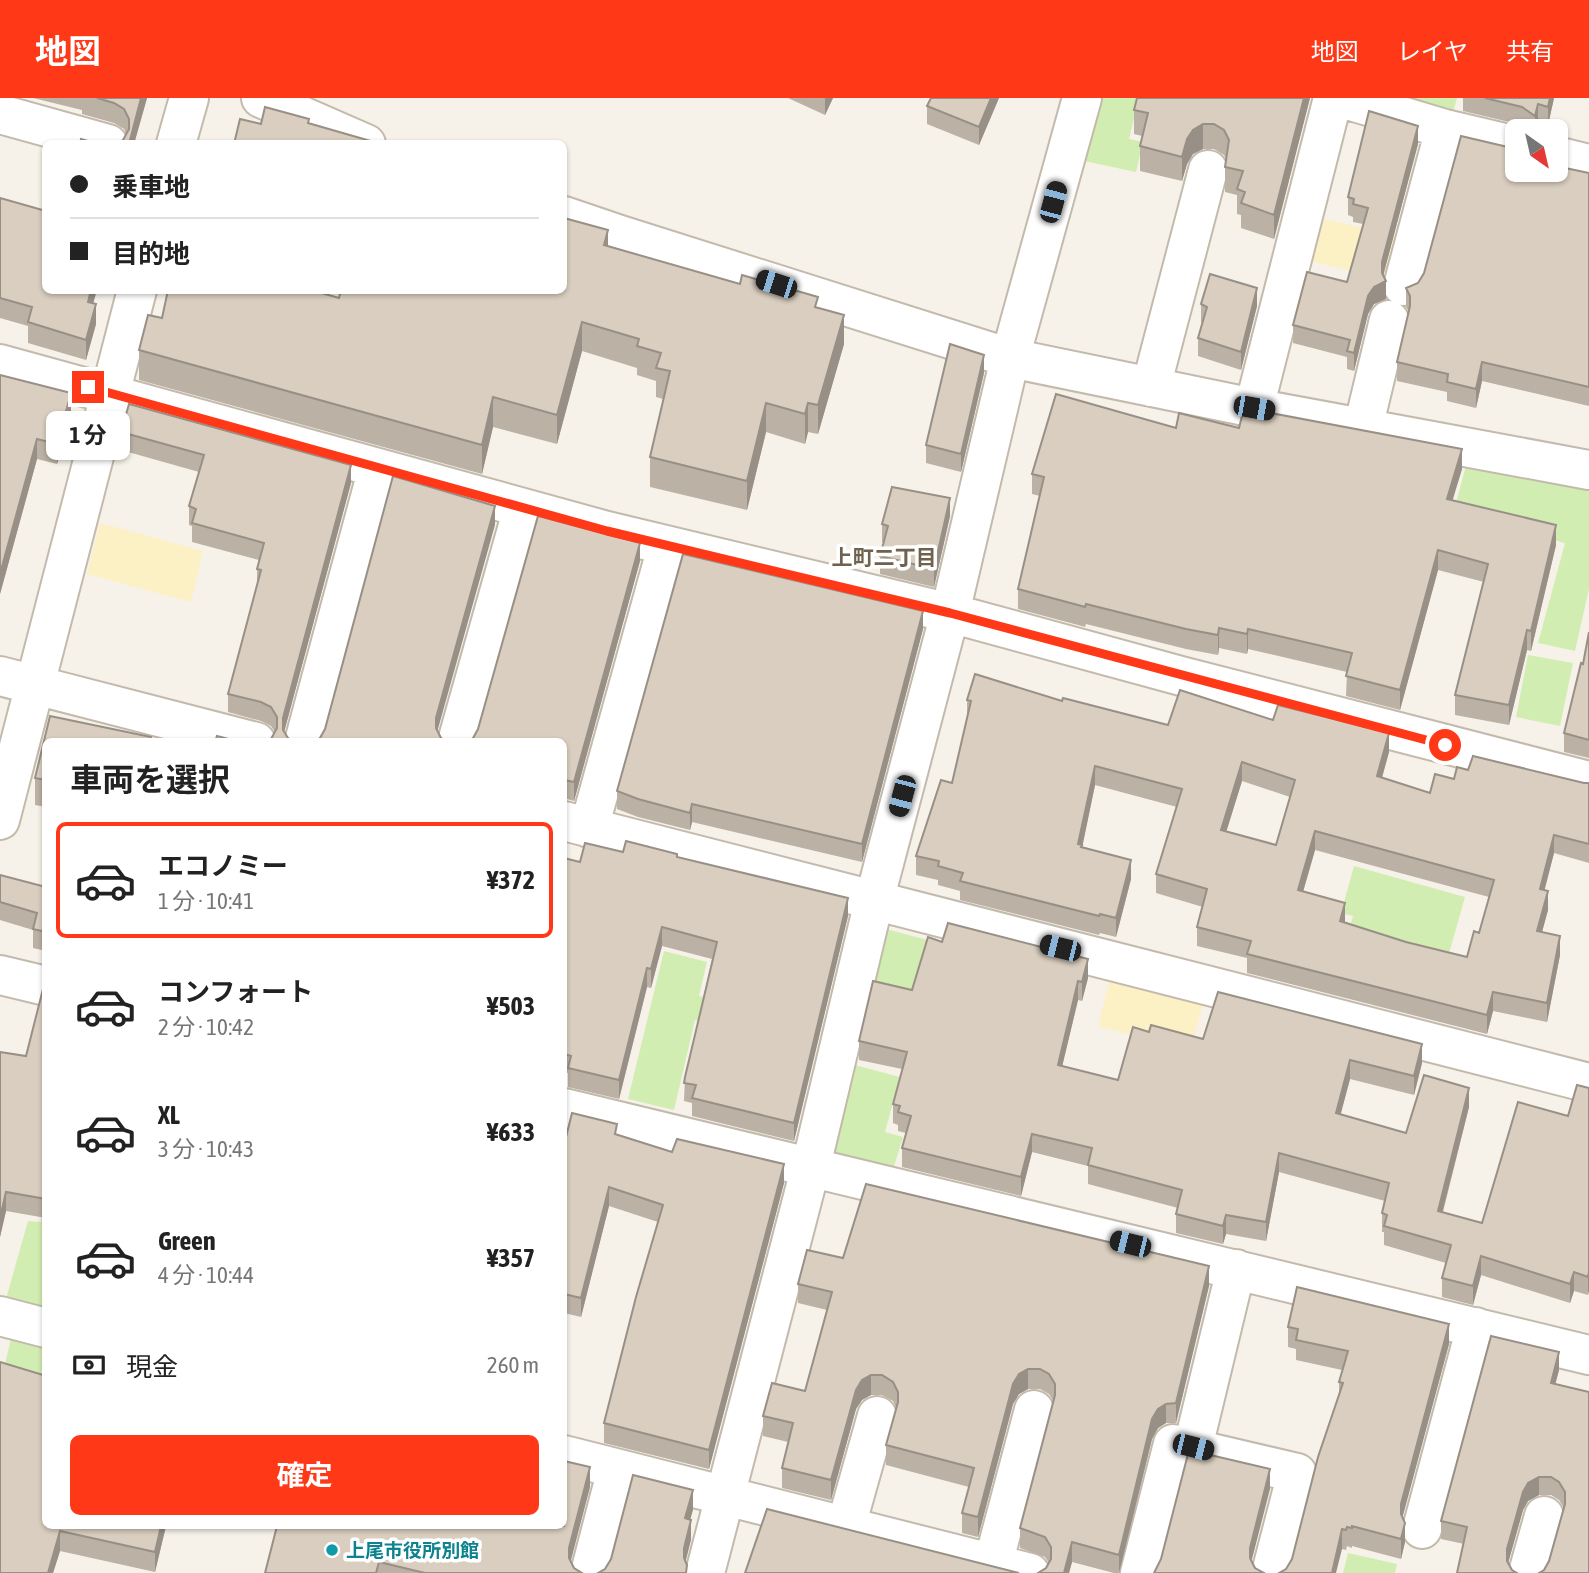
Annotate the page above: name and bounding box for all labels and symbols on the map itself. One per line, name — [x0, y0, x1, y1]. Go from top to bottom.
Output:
north arrow — [1505, 119, 1568, 182]
car — [1038, 179, 1069, 225]
car — [753, 268, 800, 300]
route end — [72, 371, 104, 403]
car — [1232, 394, 1277, 422]
callout: 1 分 — [46, 412, 130, 460]
district label: 上町二丁目 — [832, 545, 937, 569]
route start — [1429, 729, 1461, 761]
car — [887, 773, 918, 819]
car — [1038, 933, 1083, 963]
car — [1108, 1229, 1153, 1259]
car — [1171, 1432, 1216, 1462]
place label: 上尾市役所別館 — [346, 1539, 479, 1561]
marker: 上尾市役所別館 — [324, 1542, 340, 1558]

